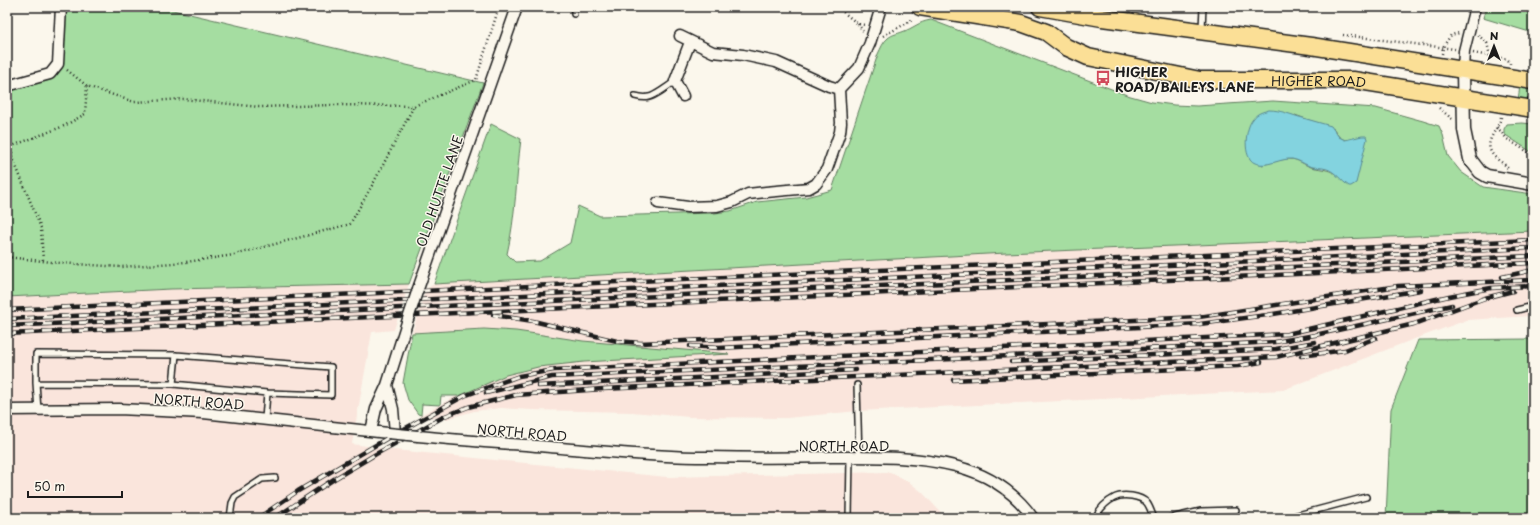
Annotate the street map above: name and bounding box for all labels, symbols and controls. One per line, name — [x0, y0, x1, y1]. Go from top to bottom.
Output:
north arrow — [1474, 26, 1514, 66]
text: N — [1490, 27, 1499, 44]
place label: HIGHER ROAD/BAILEYS LANE — [1115, 62, 1255, 96]
bus stop icon: HIGHER ROAD/BAILEYS LANE — [1094, 69, 1112, 87]
street label: HIGHER ROAD — [1271, 71, 1368, 92]
street label: OLD HUTTE LANE — [411, 133, 467, 249]
street label: NORTH ROAD — [153, 388, 245, 414]
street label: NORTH ROAD — [476, 419, 568, 445]
street label: NORTH ROAD — [799, 436, 889, 455]
scale bar — [28, 473, 122, 499]
text: 50 m — [34, 477, 65, 495]

